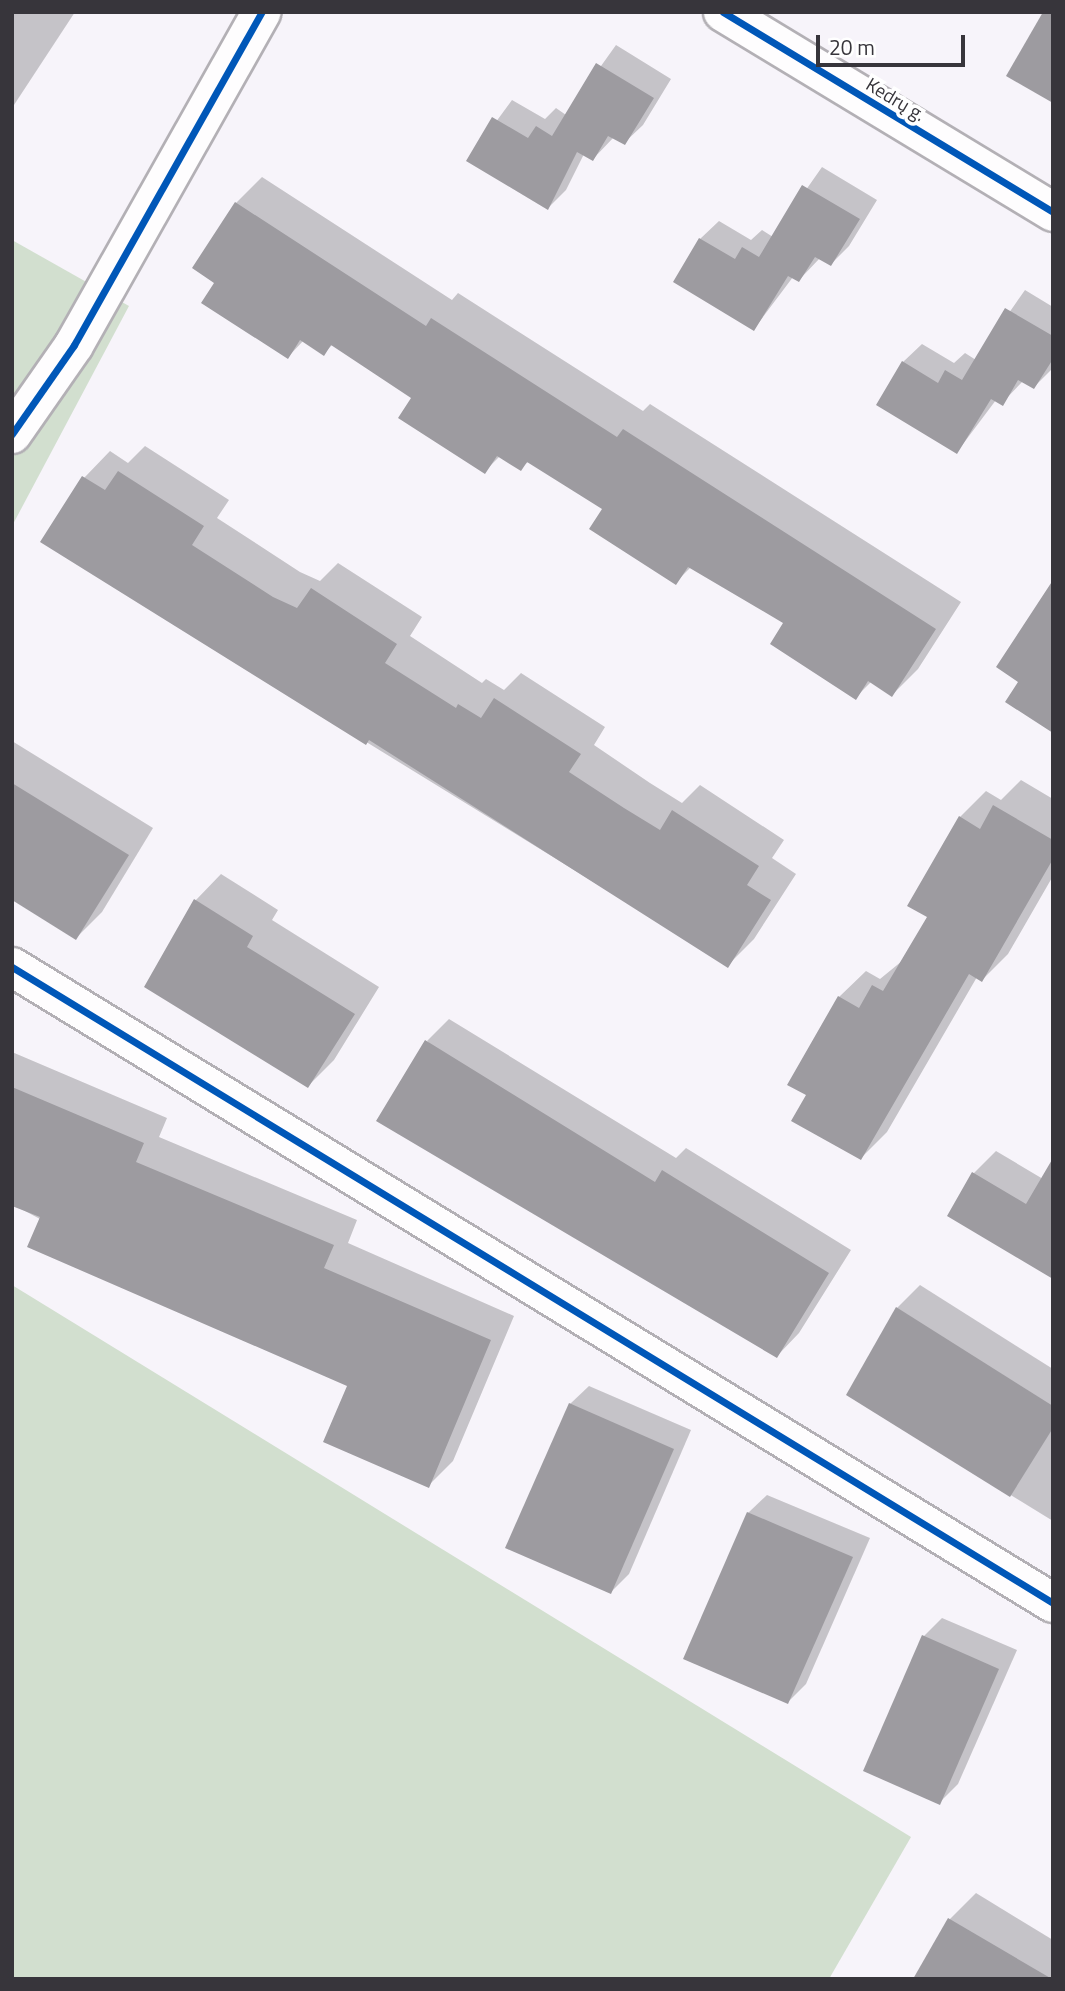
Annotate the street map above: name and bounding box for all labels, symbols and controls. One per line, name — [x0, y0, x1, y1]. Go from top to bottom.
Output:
scale bar — [820, 21, 969, 65]
text: 20 m — [829, 31, 875, 63]
street label: Kedrų g. — [862, 73, 930, 125]

